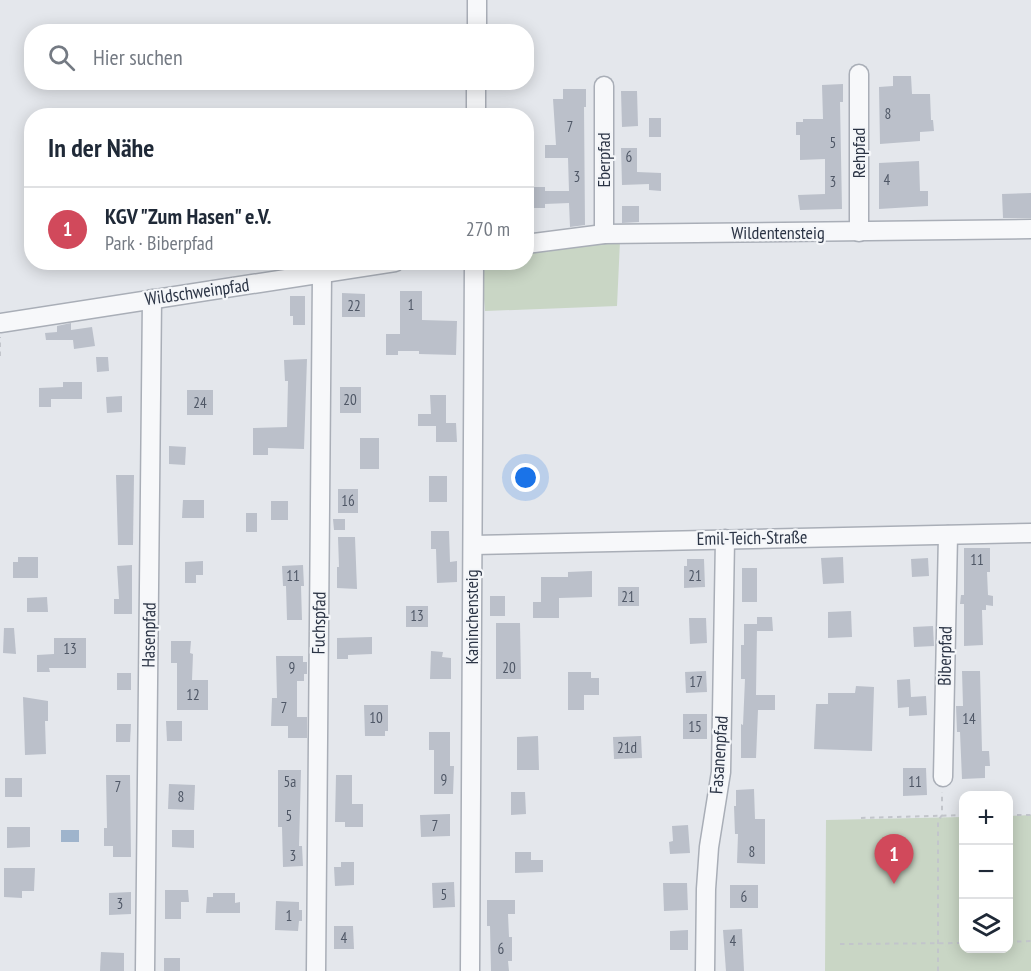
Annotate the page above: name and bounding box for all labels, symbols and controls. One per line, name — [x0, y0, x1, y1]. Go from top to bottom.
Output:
search box — [24, 24, 534, 90]
icon: search — [45, 41, 78, 74]
text: Hier suchen — [93, 43, 183, 71]
house number: 8 — [885, 104, 891, 123]
house number: 7 — [567, 117, 573, 136]
street label: Rehpfad — [847, 128, 870, 178]
text: In der Nähe — [48, 131, 154, 164]
street label: Eberpfad — [592, 132, 615, 188]
house number: 5 — [830, 133, 836, 152]
house number: 6 — [626, 147, 633, 166]
house number: 3 — [574, 167, 580, 186]
house number: 4 — [884, 170, 891, 189]
house number: 3 — [830, 172, 836, 191]
text: KGV "Zum Hasen" e.V. — [105, 202, 271, 230]
text: 1 — [63, 216, 72, 242]
text: 270 m — [466, 216, 510, 242]
street label: Wildentensteig — [731, 221, 825, 244]
text: Park · Biberpfad — [105, 230, 213, 256]
street label: Wildschweinpfad — [143, 273, 251, 310]
house number: 1 — [408, 295, 414, 314]
house number: 22 — [347, 296, 361, 315]
house number: 20 — [343, 390, 357, 409]
house number: 24 — [193, 393, 207, 412]
your location — [511, 463, 540, 492]
house number: 16 — [341, 491, 355, 510]
street label: Emil-Teich-Straße — [697, 525, 807, 550]
house number: 11 — [970, 550, 984, 569]
house number: 11 — [286, 566, 300, 585]
house number: 21 — [688, 566, 702, 585]
street label: Kaninchensteig — [460, 569, 483, 665]
house number: 21 — [621, 587, 635, 606]
street label: Fuchspfad — [306, 591, 331, 655]
street label: Hasenpfad — [136, 602, 161, 668]
house number: 13 — [410, 606, 424, 625]
street label: Biberpfad — [932, 626, 957, 686]
house number: 13 — [63, 639, 77, 658]
house number: 9 — [289, 658, 295, 677]
house number: 20 — [502, 658, 516, 677]
house number: 17 — [689, 672, 703, 691]
house number: 12 — [186, 685, 200, 704]
house number: 7 — [281, 698, 287, 717]
house number: 10 — [369, 708, 383, 727]
house number: 14 — [962, 709, 976, 728]
street label: Fasanenpfad — [704, 715, 733, 795]
house number: 15 — [688, 717, 702, 736]
house number: 21d — [617, 738, 637, 757]
house number: 9 — [441, 770, 447, 789]
house number: 5a — [284, 772, 296, 791]
house number: 11 — [908, 772, 922, 791]
house number: 7 — [115, 777, 121, 796]
house number: 8 — [178, 787, 184, 806]
map controls — [959, 791, 1013, 953]
button: + — [959, 791, 1013, 845]
house number: 5 — [286, 806, 292, 825]
house number: 7 — [432, 816, 438, 835]
pin: 1 — [874, 834, 914, 884]
house number: 8 — [749, 842, 755, 861]
button: − — [959, 845, 1013, 899]
house number: 3 — [290, 846, 296, 865]
house number: 5 — [441, 885, 447, 904]
house number: 6 — [741, 887, 748, 906]
house number: 3 — [117, 894, 123, 913]
button: layers — [959, 899, 1013, 953]
house number: 1 — [286, 906, 292, 925]
house number: 4 — [341, 928, 348, 947]
house number: 4 — [730, 931, 737, 950]
house number: 6 — [498, 939, 505, 958]

